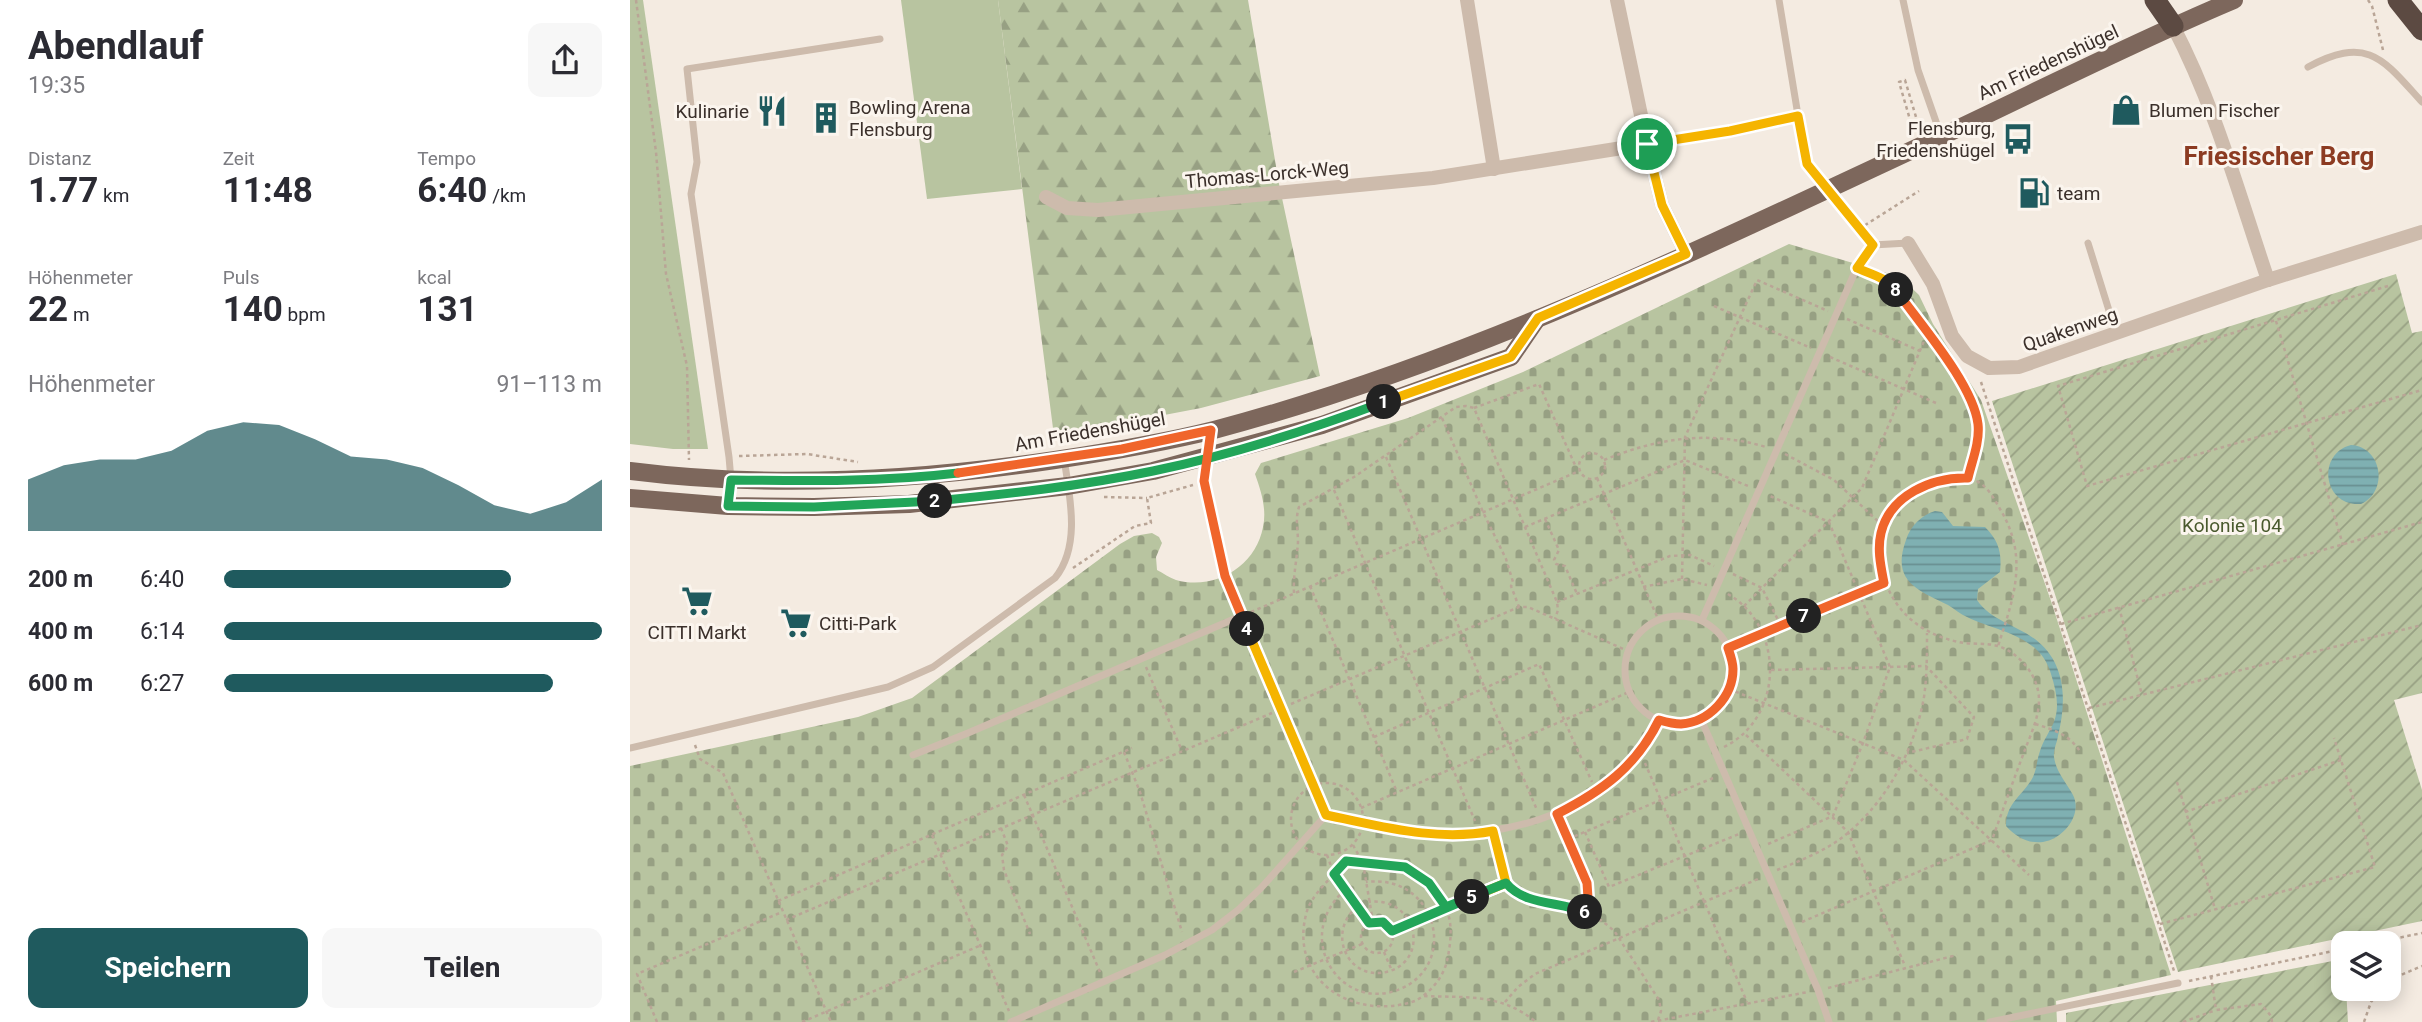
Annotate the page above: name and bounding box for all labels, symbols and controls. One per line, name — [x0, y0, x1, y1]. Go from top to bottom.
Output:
street label: Am Friedenshügel — [1974, 20, 2122, 105]
button: share — [528, 23, 602, 97]
text: Abendlauf — [28, 24, 203, 68]
text: 19:35 — [28, 72, 85, 99]
shop icon: Blumen Fischer — [2109, 93, 2143, 127]
restaurant icon: Kulinarie — [755, 94, 789, 128]
place label: Bowling Arena Flensburg — [849, 96, 971, 141]
place label: Blumen Fischer — [2149, 99, 2280, 122]
place label: Kulinarie — [676, 100, 749, 123]
building icon: Bowling Arena Flensburg — [809, 101, 843, 135]
pin — [1617, 114, 1677, 174]
place label: Flensburg, Friedenshügel — [1876, 117, 1995, 162]
bus stop icon: Flensburg, Friedenshügel — [2001, 122, 2035, 156]
icon: arrive — [1628, 125, 1666, 163]
district label: Friesischer Berg — [2184, 141, 2374, 171]
text: Distanz — [28, 147, 91, 170]
text: Zeit — [223, 147, 255, 170]
text: Tempo — [417, 147, 476, 170]
street label: Thomas-Lorck-Weg — [1184, 156, 1350, 193]
text: 1.77 — [28, 170, 98, 211]
text: 11:48 — [223, 170, 313, 211]
text: 6:40 — [417, 170, 487, 211]
fuel station icon: team — [2017, 176, 2051, 210]
place label: team — [2057, 182, 2100, 205]
text: km — [98, 184, 129, 207]
text: /km — [487, 184, 526, 207]
text: Höhenmeter — [28, 266, 133, 289]
text: Puls — [223, 266, 260, 289]
text: kcal — [417, 266, 452, 289]
pin: 8 — [1878, 272, 1914, 308]
text: 8 — [1890, 278, 1901, 301]
text: 22 — [28, 289, 68, 330]
text: 140 — [223, 289, 283, 330]
text: 131 — [417, 289, 478, 330]
street label: Quakenweg — [2020, 302, 2121, 356]
text: m — [68, 303, 90, 326]
text: bpm — [283, 303, 326, 326]
text: Höhenmeter — [28, 371, 155, 398]
text: 91–113 m — [496, 371, 602, 398]
pin: 1 — [1366, 384, 1402, 420]
text: 1 — [1378, 390, 1389, 413]
street label: Am Friedenshügel — [1013, 407, 1167, 456]
pin: 2 — [918, 484, 952, 518]
text: 2 — [929, 489, 940, 512]
park label: Kolonie 104 — [2182, 514, 2282, 537]
text: 200 m — [28, 566, 93, 593]
text: 6:40 — [140, 566, 184, 593]
supermarket icon: CITTI Markt — [680, 584, 714, 618]
pin: 7 — [1786, 598, 1822, 634]
text: 7 — [1798, 604, 1809, 627]
supermarket icon: Citti-Park — [779, 606, 813, 640]
place label: Citti-Park — [819, 612, 897, 635]
pin: 4 — [1230, 612, 1264, 646]
text: 4 — [1241, 617, 1252, 640]
text: 400 m — [28, 618, 93, 645]
text: 6:14 — [140, 618, 184, 645]
place label: CITTI Markt — [647, 621, 747, 644]
text: 600 m — [28, 670, 93, 697]
text: 6:27 — [140, 670, 184, 697]
pin: 5 — [1454, 880, 1490, 914]
text: 5 — [1466, 885, 1477, 908]
pin: 6 — [1567, 894, 1602, 930]
text: 6 — [1579, 900, 1590, 923]
button: Speichern — [28, 928, 308, 1008]
button: Teilen — [322, 928, 602, 1008]
map controls — [2331, 931, 2401, 1001]
button: layers — [2331, 931, 2401, 1001]

